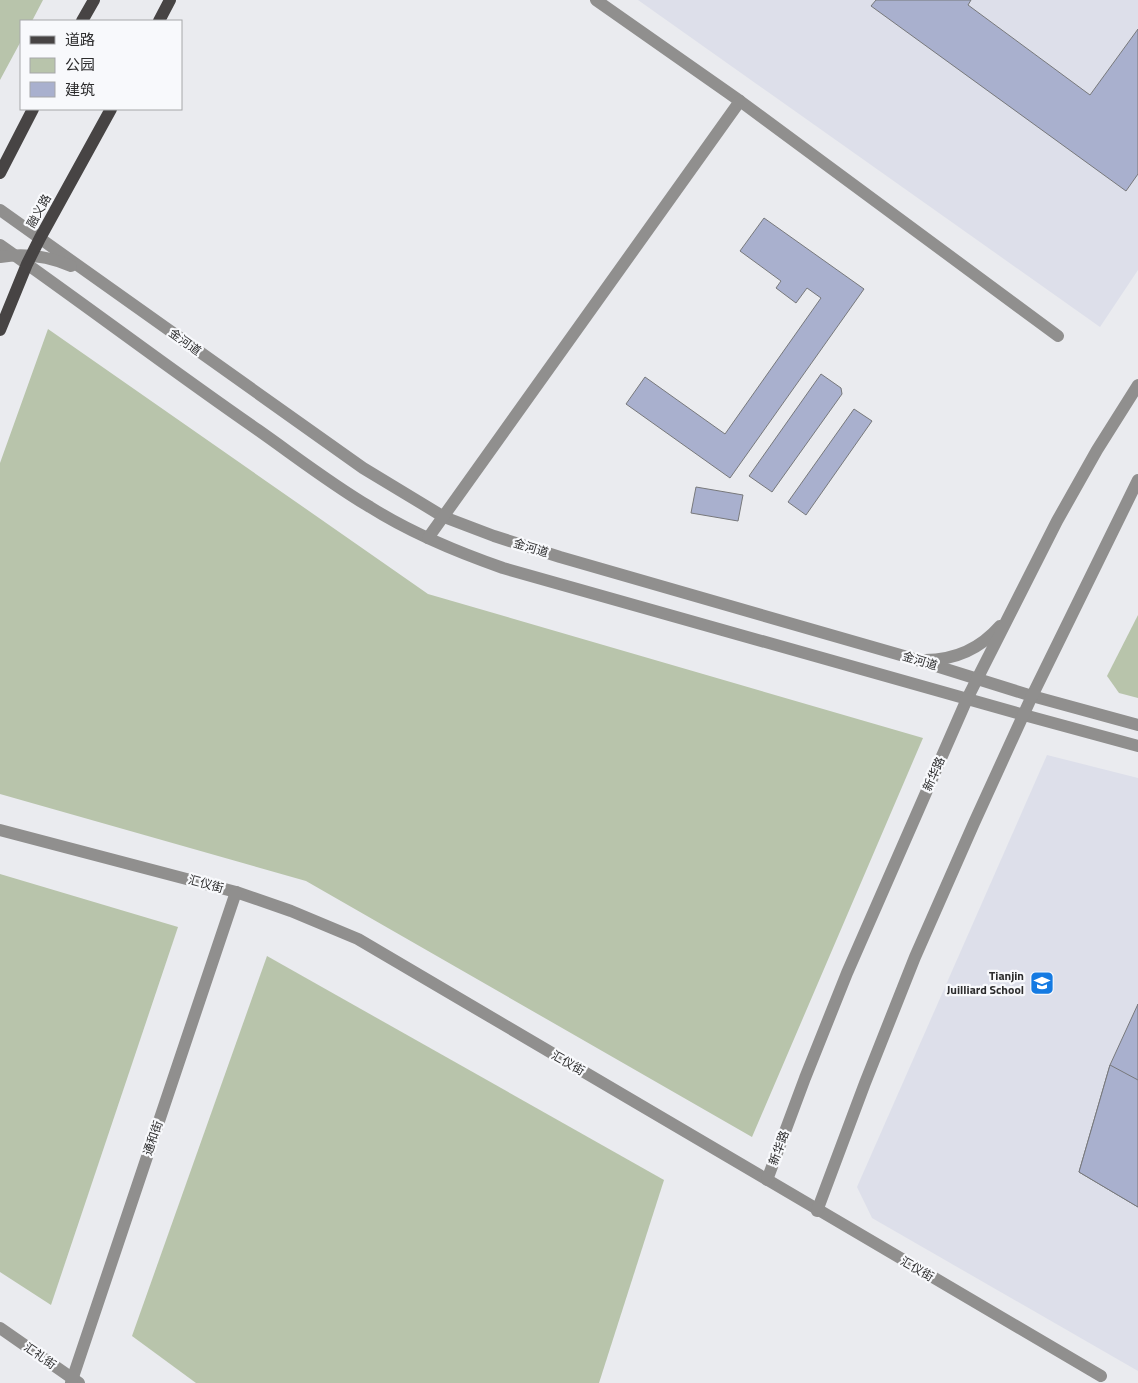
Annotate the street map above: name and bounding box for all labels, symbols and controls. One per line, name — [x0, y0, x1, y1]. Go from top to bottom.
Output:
legend — [20, 20, 182, 110]
text: 道路 — [65, 28, 95, 51]
text: 公园 — [65, 53, 95, 76]
text: 建筑 — [65, 78, 95, 101]
street label: 融义路 — [22, 190, 56, 231]
street label: 金河道 — [165, 323, 205, 360]
street label: 金河道 — [511, 533, 551, 562]
street label: 金河道 — [900, 646, 940, 675]
street label: 新华路 — [918, 753, 950, 794]
street label: 汇仪街 — [186, 870, 226, 897]
place label: Tianjin Juilliard School — [947, 966, 1024, 999]
school or university icon: Tianjin Juilliard School — [1029, 970, 1055, 996]
street label: 汇仪街 — [548, 1045, 589, 1080]
street label: 通和街 — [138, 1118, 167, 1158]
street label: 新华路 — [763, 1128, 794, 1168]
street label: 汇仪街 — [897, 1251, 938, 1286]
street label: 汇礼街 — [20, 1337, 60, 1374]

